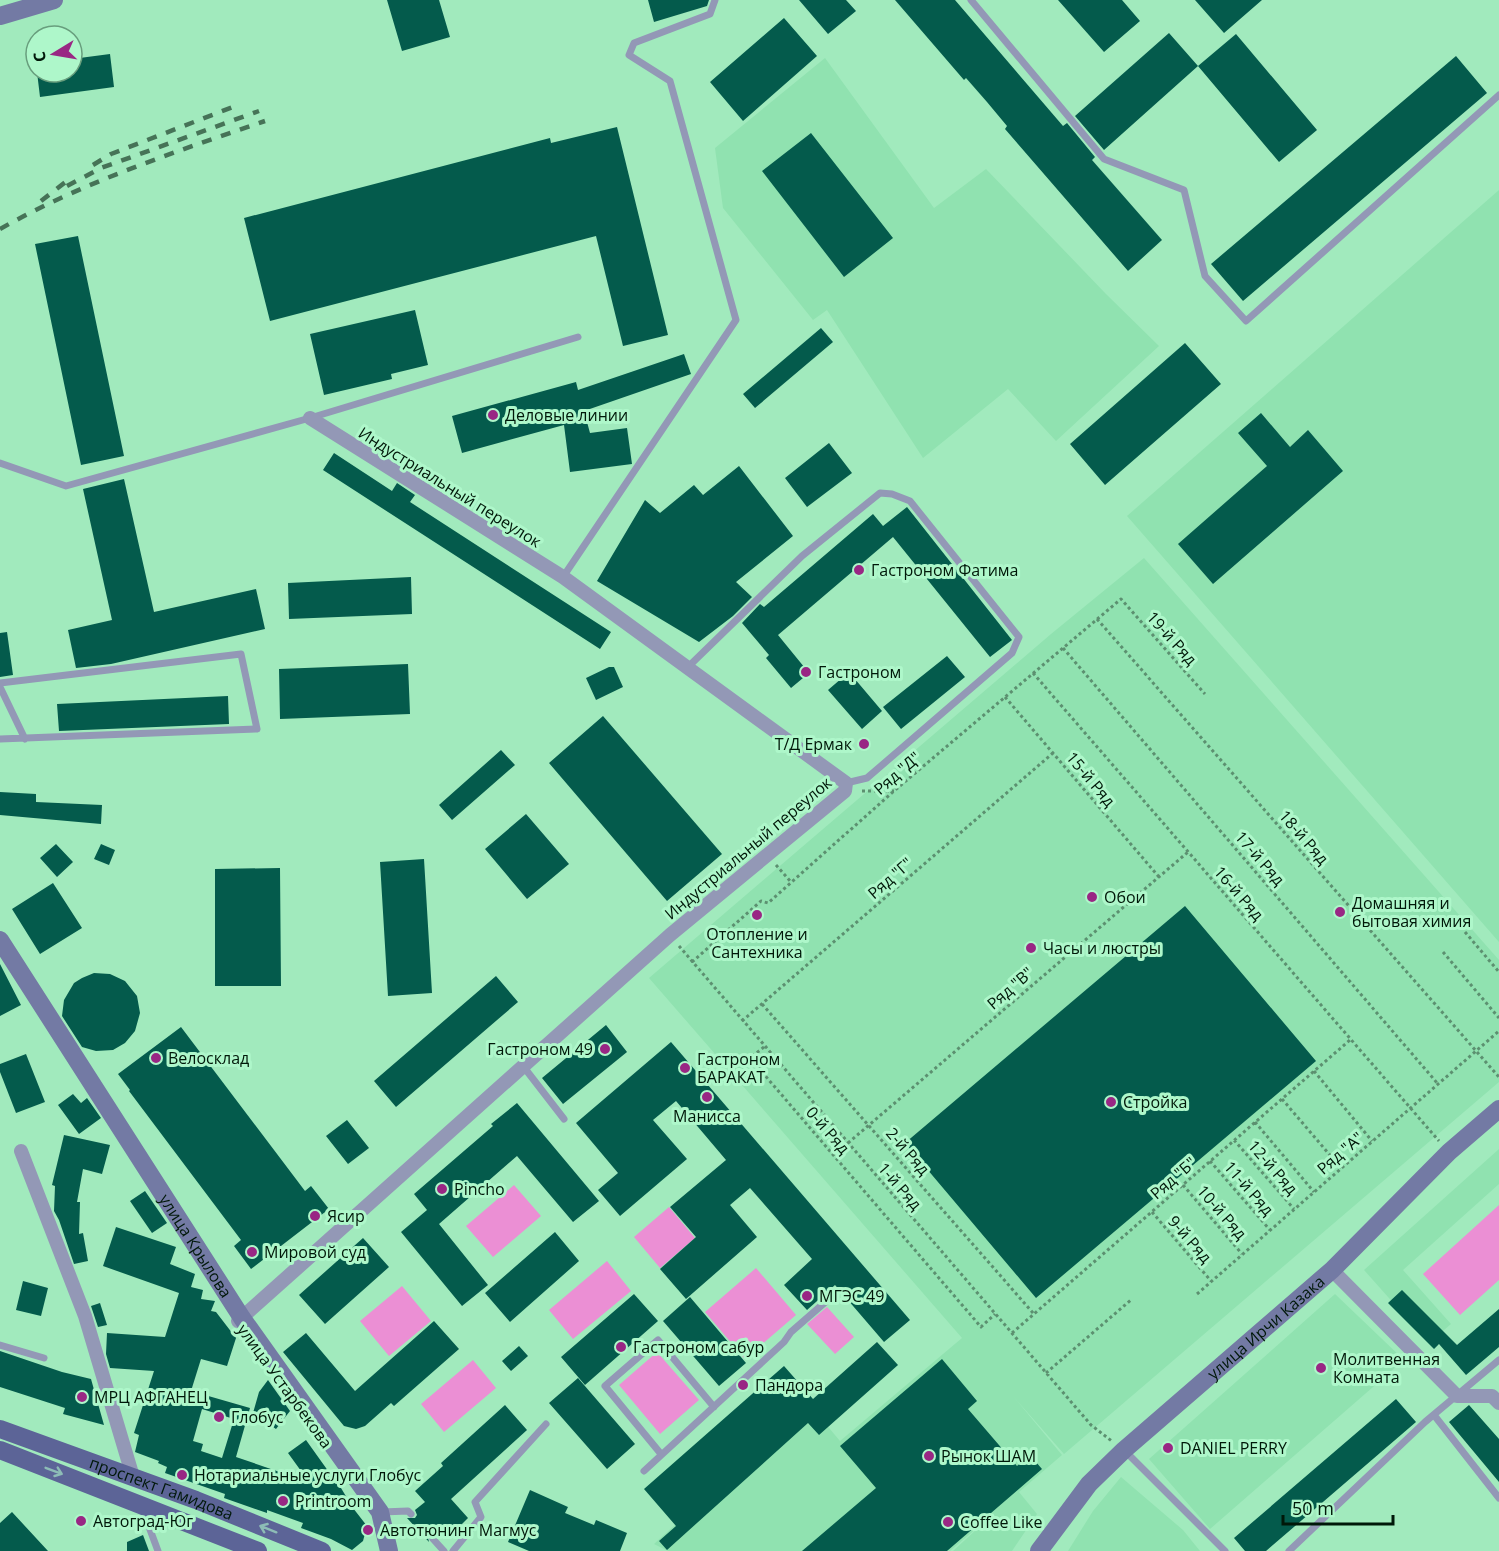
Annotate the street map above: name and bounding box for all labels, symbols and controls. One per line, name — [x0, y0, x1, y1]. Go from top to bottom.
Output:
north arrow — [24, 24, 84, 84]
text: С — [28, 50, 51, 64]
place label: Деловые линии — [505, 404, 628, 426]
marker: Деловые линии — [486, 408, 500, 422]
street label: Индустриальный переулок — [354, 422, 546, 553]
place label: Гастроном Фатима — [871, 559, 1018, 581]
marker: Гастроном Фатима — [852, 563, 866, 577]
street label: 19-й Ряд — [1142, 606, 1202, 670]
place label: Гастроном — [818, 661, 901, 683]
marker: Гастроном — [799, 665, 813, 679]
place label: Т/Д Ермак — [775, 733, 853, 755]
marker: Т/Д Ермак — [857, 737, 871, 751]
street label: Ряд "Д" — [869, 746, 925, 800]
street label: 15-й Ряд — [1062, 747, 1120, 811]
street label: Индустриальный переулок — [660, 771, 837, 924]
street label: 18-й Ряд — [1274, 805, 1334, 869]
street label: 17-й Ряд — [1230, 826, 1290, 890]
street label: Ряд "Г" — [863, 852, 917, 904]
street label: 16-й Ряд — [1209, 861, 1269, 925]
place label: Обои — [1104, 886, 1146, 908]
marker: Обои — [1085, 890, 1099, 904]
place label: Домашняя и бытовая химия — [1352, 892, 1471, 932]
marker: Домашняя и бытовая химия — [1333, 905, 1347, 919]
marker: Отопление и Сантехника — [750, 908, 764, 922]
place label: Отопление и Сантехника — [706, 923, 808, 963]
place label: Часы и люстры — [1043, 937, 1161, 959]
marker: Часы и люстры — [1024, 941, 1038, 955]
street label: Ряд "В" — [982, 962, 1038, 1014]
place label: Гастроном 49 — [487, 1038, 593, 1060]
marker: Гастроном 49 — [598, 1042, 612, 1056]
place label: Велосклад — [168, 1047, 249, 1069]
place label: Гастроном БАРАКАТ — [697, 1048, 780, 1088]
marker: Велосклад — [149, 1051, 163, 1065]
marker: Гастроном БАРАКАТ — [678, 1061, 692, 1075]
marker: Манисса — [700, 1090, 714, 1104]
place label: Стройка — [1123, 1091, 1187, 1113]
marker: Стройка — [1104, 1095, 1118, 1109]
street label: 0-й Ряд — [801, 1102, 855, 1158]
place label: Манисса — [673, 1105, 741, 1127]
street label: 2-й Ряд — [881, 1123, 935, 1179]
street label: Ряд "А" — [1312, 1127, 1368, 1179]
street label: 12-й Ряд — [1243, 1135, 1303, 1199]
street label: Ряд "Б" — [1145, 1152, 1201, 1204]
street label: 11-й Ряд — [1219, 1156, 1279, 1220]
street label: 1-й Ряд — [873, 1158, 927, 1214]
place label: Pincho — [454, 1178, 505, 1200]
street label: 10-й Ряд — [1192, 1180, 1252, 1244]
marker: Pincho — [435, 1182, 449, 1196]
street label: улица Крылова — [154, 1190, 237, 1302]
place label: Ясир — [327, 1205, 365, 1227]
marker: Ясир — [308, 1209, 322, 1223]
street label: 9-й Ряд — [1163, 1211, 1217, 1267]
place label: Мировой суд — [264, 1241, 366, 1263]
marker: Мировой суд — [245, 1245, 259, 1259]
street label: улица Ирчи Казака — [1202, 1270, 1329, 1384]
place label: МГЭС 49 — [819, 1285, 884, 1307]
marker: МГЭС 49 — [800, 1289, 814, 1303]
street label: улица Устарбекова — [232, 1319, 338, 1453]
place label: Гастроном сабур — [633, 1336, 764, 1358]
marker: Гастроном сабур — [614, 1340, 628, 1354]
place label: Молитвенная Комната — [1333, 1348, 1440, 1388]
marker: Молитвенная Комната — [1314, 1361, 1328, 1375]
place label: Пандора — [755, 1374, 823, 1396]
marker: Пандора — [736, 1378, 750, 1392]
place label: МРЦ АФГАНЕЦ — [94, 1386, 208, 1408]
marker: МРЦ АФГАНЕЦ — [75, 1390, 89, 1404]
place label: Глобус — [231, 1406, 284, 1428]
marker: Глобус — [212, 1410, 226, 1424]
place label: DANIEL PERRY — [1180, 1437, 1287, 1459]
marker: DANIEL PERRY — [1161, 1441, 1175, 1455]
place label: Рынок ШАМ — [941, 1445, 1036, 1467]
marker: Рынок ШАМ — [922, 1449, 936, 1463]
street label: проспект Гамидова — [87, 1451, 237, 1525]
place label: Нотариальные услуги Глобус — [194, 1464, 422, 1486]
one-way arrow — [45, 1466, 63, 1477]
marker: Нотариальные услуги Глобус — [175, 1468, 189, 1482]
scale bar — [1283, 1488, 1392, 1526]
place label: Printroom — [295, 1490, 371, 1512]
marker: Printroom — [276, 1494, 290, 1508]
text: 50 m — [1292, 1496, 1334, 1520]
place label: Автоград-Юг — [93, 1510, 193, 1532]
place label: Coffee Like — [960, 1511, 1042, 1533]
marker: Автоград-Юг — [74, 1514, 88, 1528]
marker: Coffee Like — [941, 1515, 955, 1529]
place label: Автотюнинг Магмус — [380, 1519, 537, 1541]
one-way arrow — [260, 1523, 278, 1534]
marker: Автотюнинг Магмус — [361, 1523, 375, 1537]

